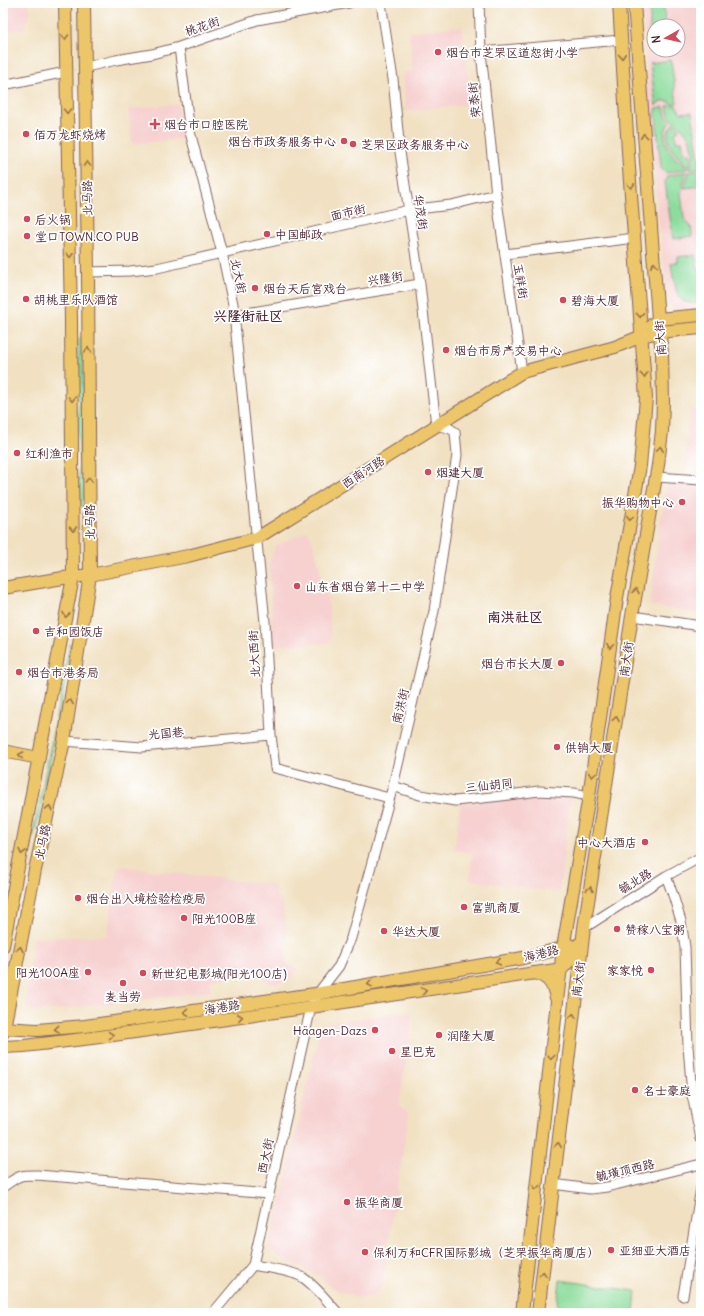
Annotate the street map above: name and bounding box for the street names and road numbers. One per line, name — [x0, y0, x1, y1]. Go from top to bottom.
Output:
street label: 桃花街 — [183, 13, 221, 39]
street label: 荣泰街 — [465, 81, 483, 119]
street label: 北马路 — [79, 180, 95, 216]
street label: 华茂街 — [411, 193, 431, 231]
street label: 面市街 — [329, 201, 367, 223]
street label: 北大街 — [228, 257, 250, 295]
street label: 玉祥街 — [511, 262, 531, 300]
street label: 兴隆街 — [366, 268, 404, 288]
street label: 南大街 — [651, 319, 669, 357]
street label: 西南河路 — [339, 453, 387, 491]
street label: 北马路 — [82, 504, 97, 540]
street label: 北大西街 — [245, 630, 263, 678]
street label: 南大街 — [616, 640, 636, 678]
street label: 南洪街 — [389, 687, 411, 725]
street label: 光国巷 — [147, 724, 185, 742]
street label: 三仙胡同 — [464, 775, 514, 795]
street label: 北马路 — [31, 823, 53, 861]
street label: 毓北路 — [616, 865, 654, 897]
street label: 海港路 — [522, 942, 560, 964]
street label: 南大街 — [568, 960, 588, 998]
street label: 海港路 — [203, 997, 241, 1017]
street label: 西大街 — [254, 1137, 276, 1175]
street label: 毓璜顶西路 — [594, 1156, 656, 1184]

